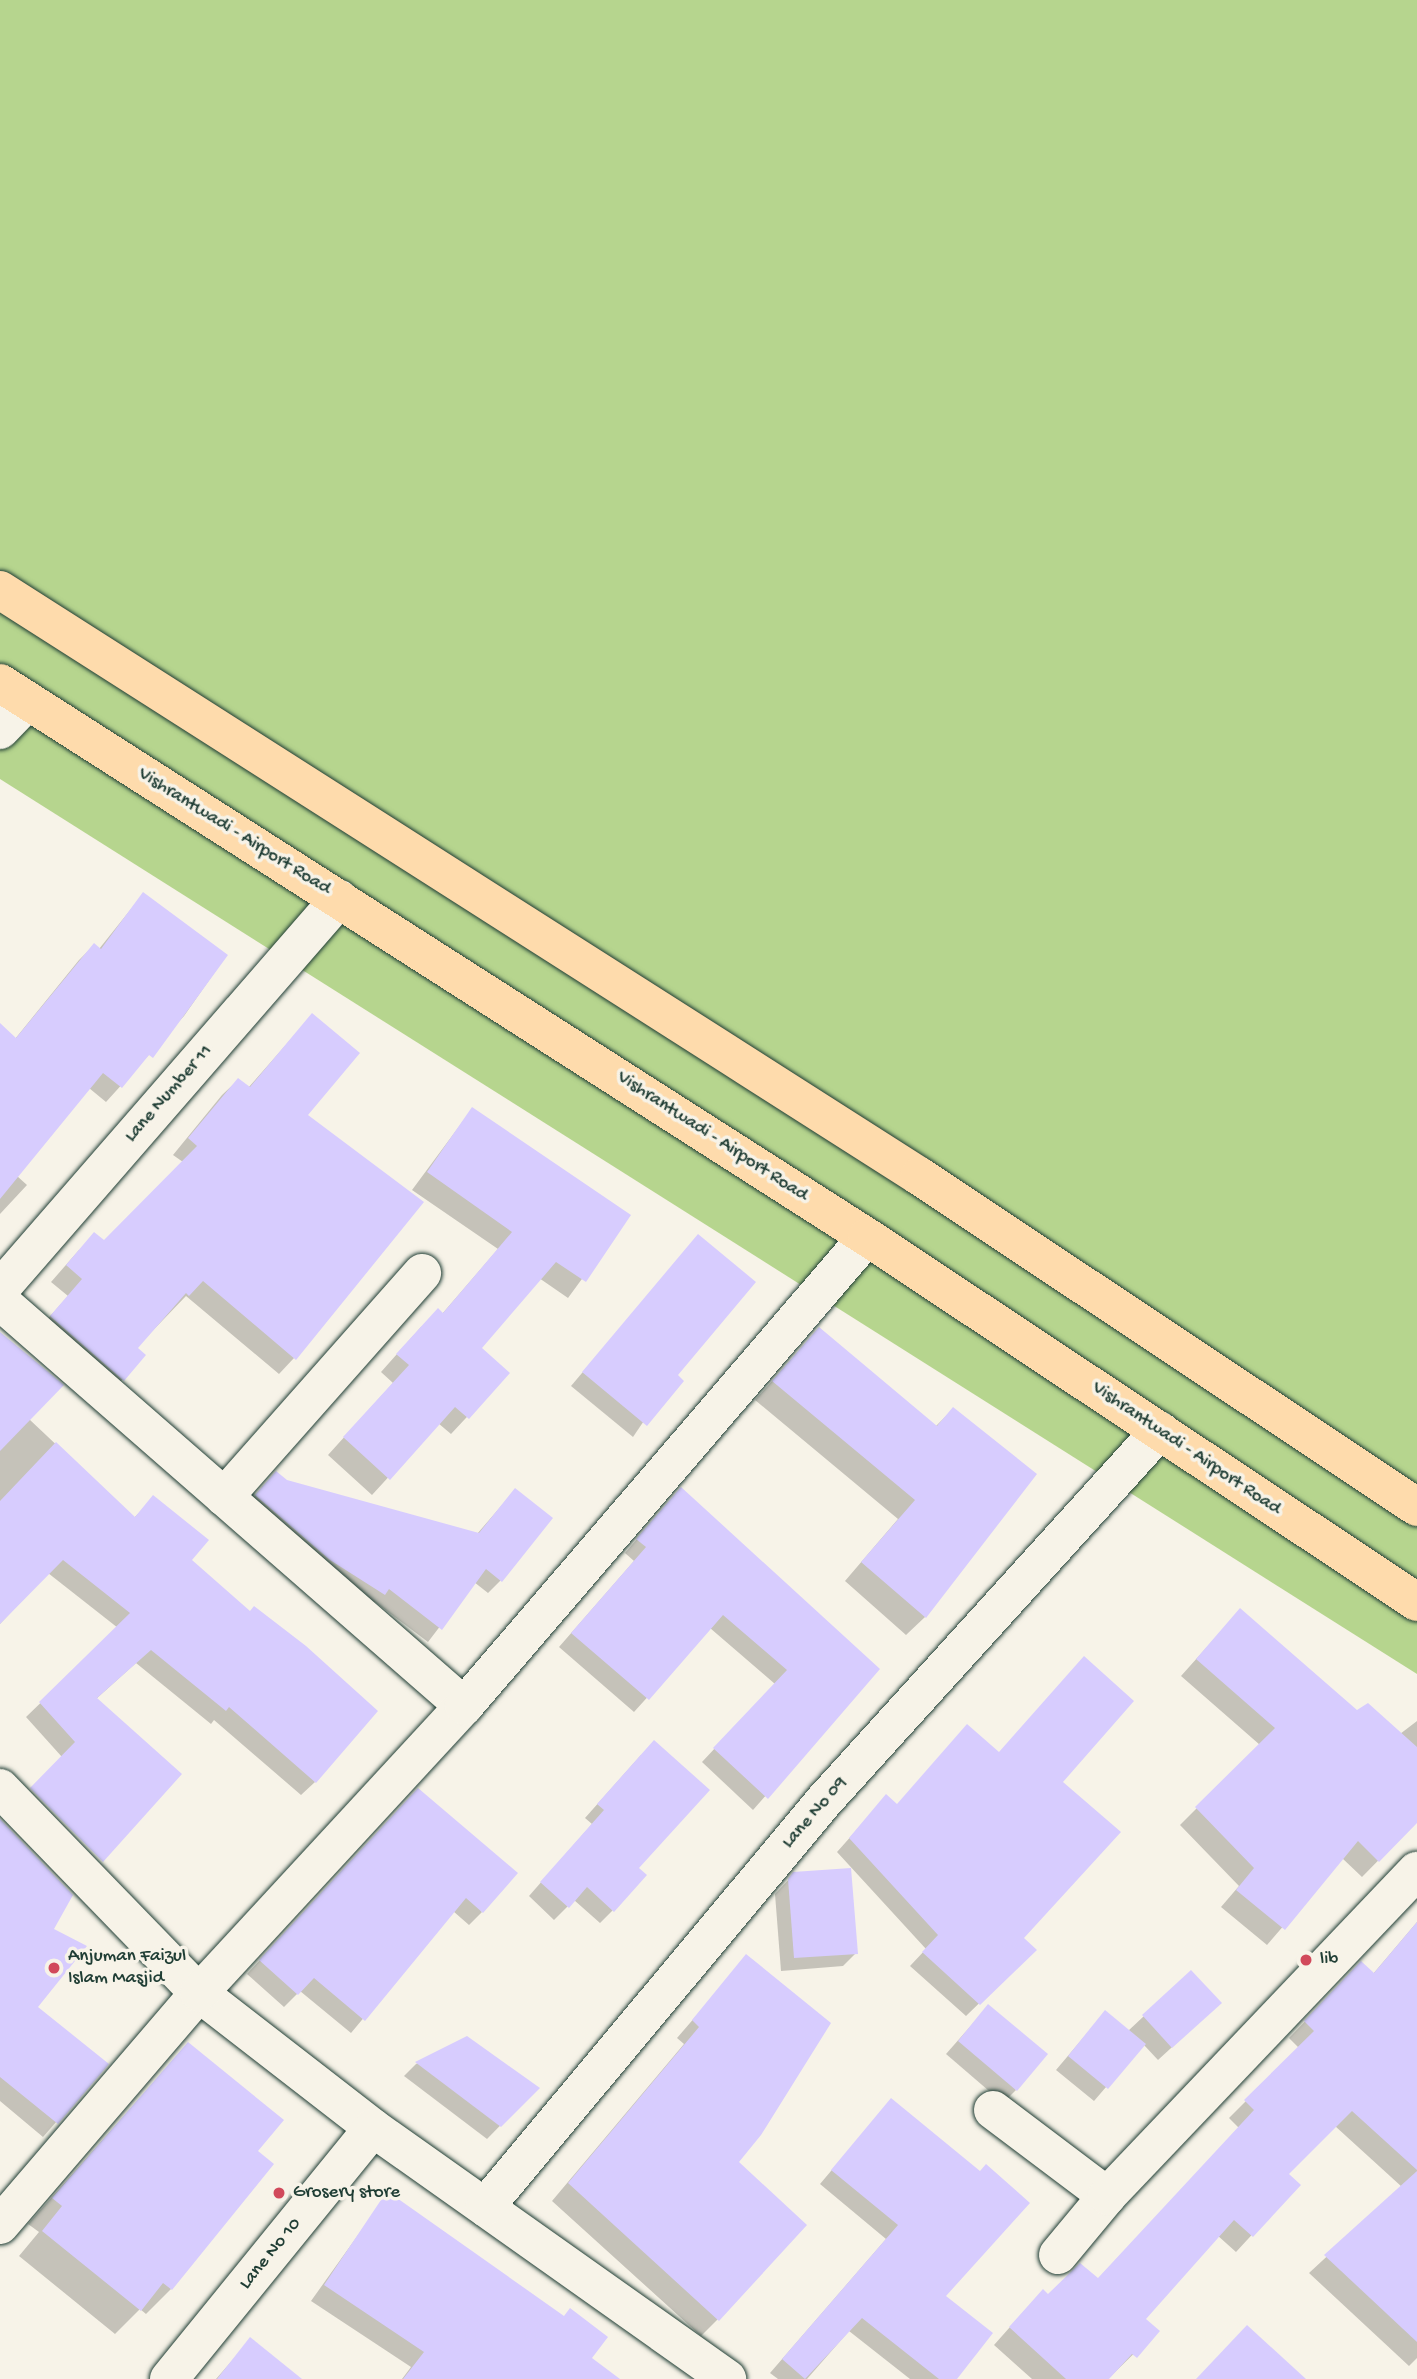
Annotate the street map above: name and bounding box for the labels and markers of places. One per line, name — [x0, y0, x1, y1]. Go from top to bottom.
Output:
place label: Anjuman Faizul Islam Masjid — [68, 1946, 186, 1990]
place label: lib — [1320, 1949, 1338, 1971]
marker: lib — [1298, 1952, 1314, 1968]
marker: Anjuman Faizul Islam Masjid — [46, 1960, 62, 1976]
place label: Grosery store — [293, 2182, 400, 2204]
marker: Grosery store — [271, 2185, 287, 2201]

